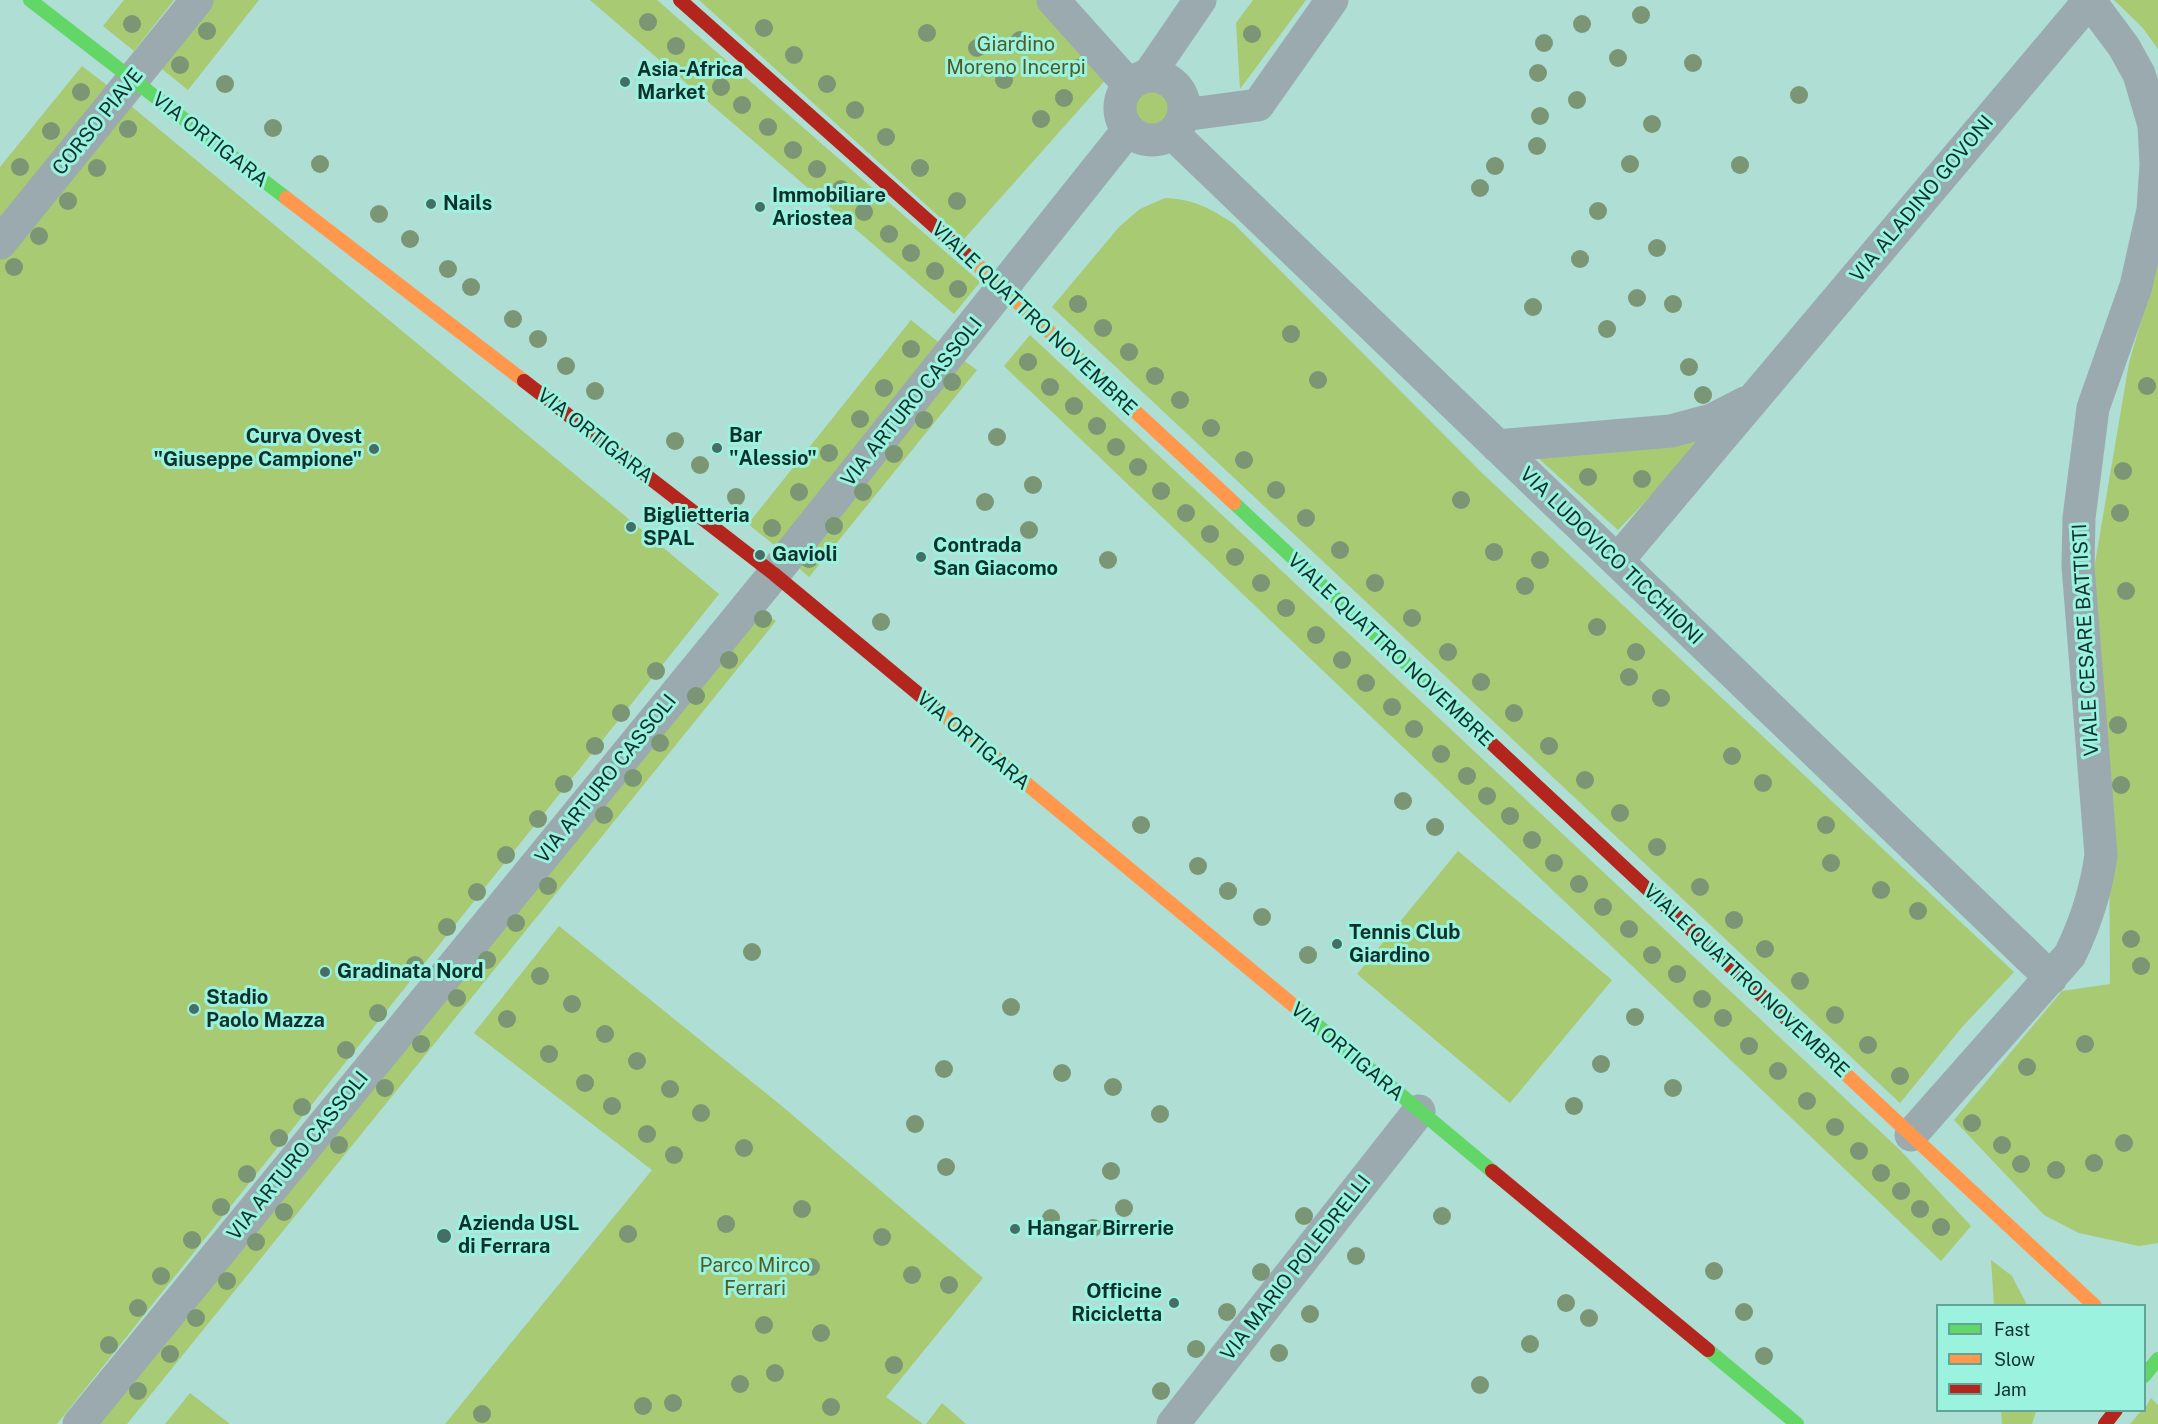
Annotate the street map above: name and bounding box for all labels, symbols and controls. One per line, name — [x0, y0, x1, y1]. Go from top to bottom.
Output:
park label: Giardino Moreno Incerpi — [946, 33, 1086, 80]
place label: Asia-Africa Market — [637, 58, 743, 105]
street label: CORSO PIAVE — [48, 64, 148, 180]
marker: Asia-Africa Market — [618, 75, 632, 89]
street label: VIA ORTIGARA — [147, 87, 273, 193]
street label: VIA ALADINO GOVONI — [1845, 111, 1999, 287]
place label: Immobiliare Ariostea — [772, 184, 886, 231]
place label: Nails — [443, 192, 492, 216]
marker: Nails — [424, 197, 438, 211]
marker: Immobiliare Ariostea — [753, 200, 767, 214]
street label: VIALE QUATTRO NOVEMBRE — [926, 217, 1142, 421]
street label: VIA ARTURO CASSOLI — [836, 313, 988, 491]
street label: VIA ORTIGARA — [532, 383, 658, 489]
place label: Bar "Alessio" — [729, 424, 817, 471]
place label: Curva Ovest "Giuseppe Campione" — [154, 425, 362, 472]
marker: Bar "Alessio" — [710, 441, 724, 455]
marker: Curva Ovest "Giuseppe Campione" — [367, 442, 381, 456]
street label: VIA LUDOVICO TICCHIONI — [1514, 462, 1708, 650]
place label: Biglietteria SPAL — [643, 504, 750, 551]
marker: Biglietteria SPAL — [624, 520, 638, 534]
street label: VIALE CESARE BATTISTI — [2068, 523, 2104, 757]
place label: Contrada San Giacomo — [933, 534, 1058, 581]
place label: Gavioli — [772, 543, 837, 567]
marker: Gavioli — [753, 548, 767, 562]
street label: VIALE QUATTRO NOVEMBRE — [1282, 548, 1498, 752]
marker: Contrada San Giacomo — [914, 550, 928, 564]
street label: VIA ORTIGARA — [911, 687, 1035, 795]
street label: VIA ARTURO CASSOLI — [530, 690, 682, 868]
street label: VIALE QUATTRO NOVEMBRE — [1638, 879, 1854, 1083]
place label: Tennis Club Giardino — [1349, 921, 1460, 968]
marker: Tennis Club Giardino — [1330, 937, 1344, 951]
place label: Gradinata Nord — [337, 960, 483, 984]
marker: Gradinata Nord — [318, 965, 332, 979]
place label: Stadio Paolo Mazza — [206, 986, 325, 1033]
street label: VIA ORTIGARA — [1285, 998, 1409, 1106]
marker: Stadio Paolo Mazza — [187, 1002, 201, 1016]
street label: VIA ARTURO CASSOLI — [222, 1067, 374, 1245]
street label: VIA MARIO POLEDRELLI — [1216, 1170, 1376, 1366]
place label: Azienda USL di Ferrara — [458, 1212, 579, 1259]
place label: Hangar Birrerie — [1027, 1217, 1174, 1241]
marker: Hangar Birrerie — [1008, 1222, 1022, 1236]
marker: Azienda USL di Ferrara — [435, 1227, 453, 1245]
park label: Parco Mirco Ferrari — [700, 1254, 810, 1301]
place label: Officine Ricicletta — [1071, 1280, 1162, 1327]
marker: Officine Ricicletta — [1167, 1296, 1181, 1310]
legend — [1936, 1304, 2146, 1412]
text: Fast — [1994, 1319, 2030, 1340]
text: Slow — [1994, 1349, 2035, 1370]
text: Jam — [1994, 1379, 2027, 1400]

